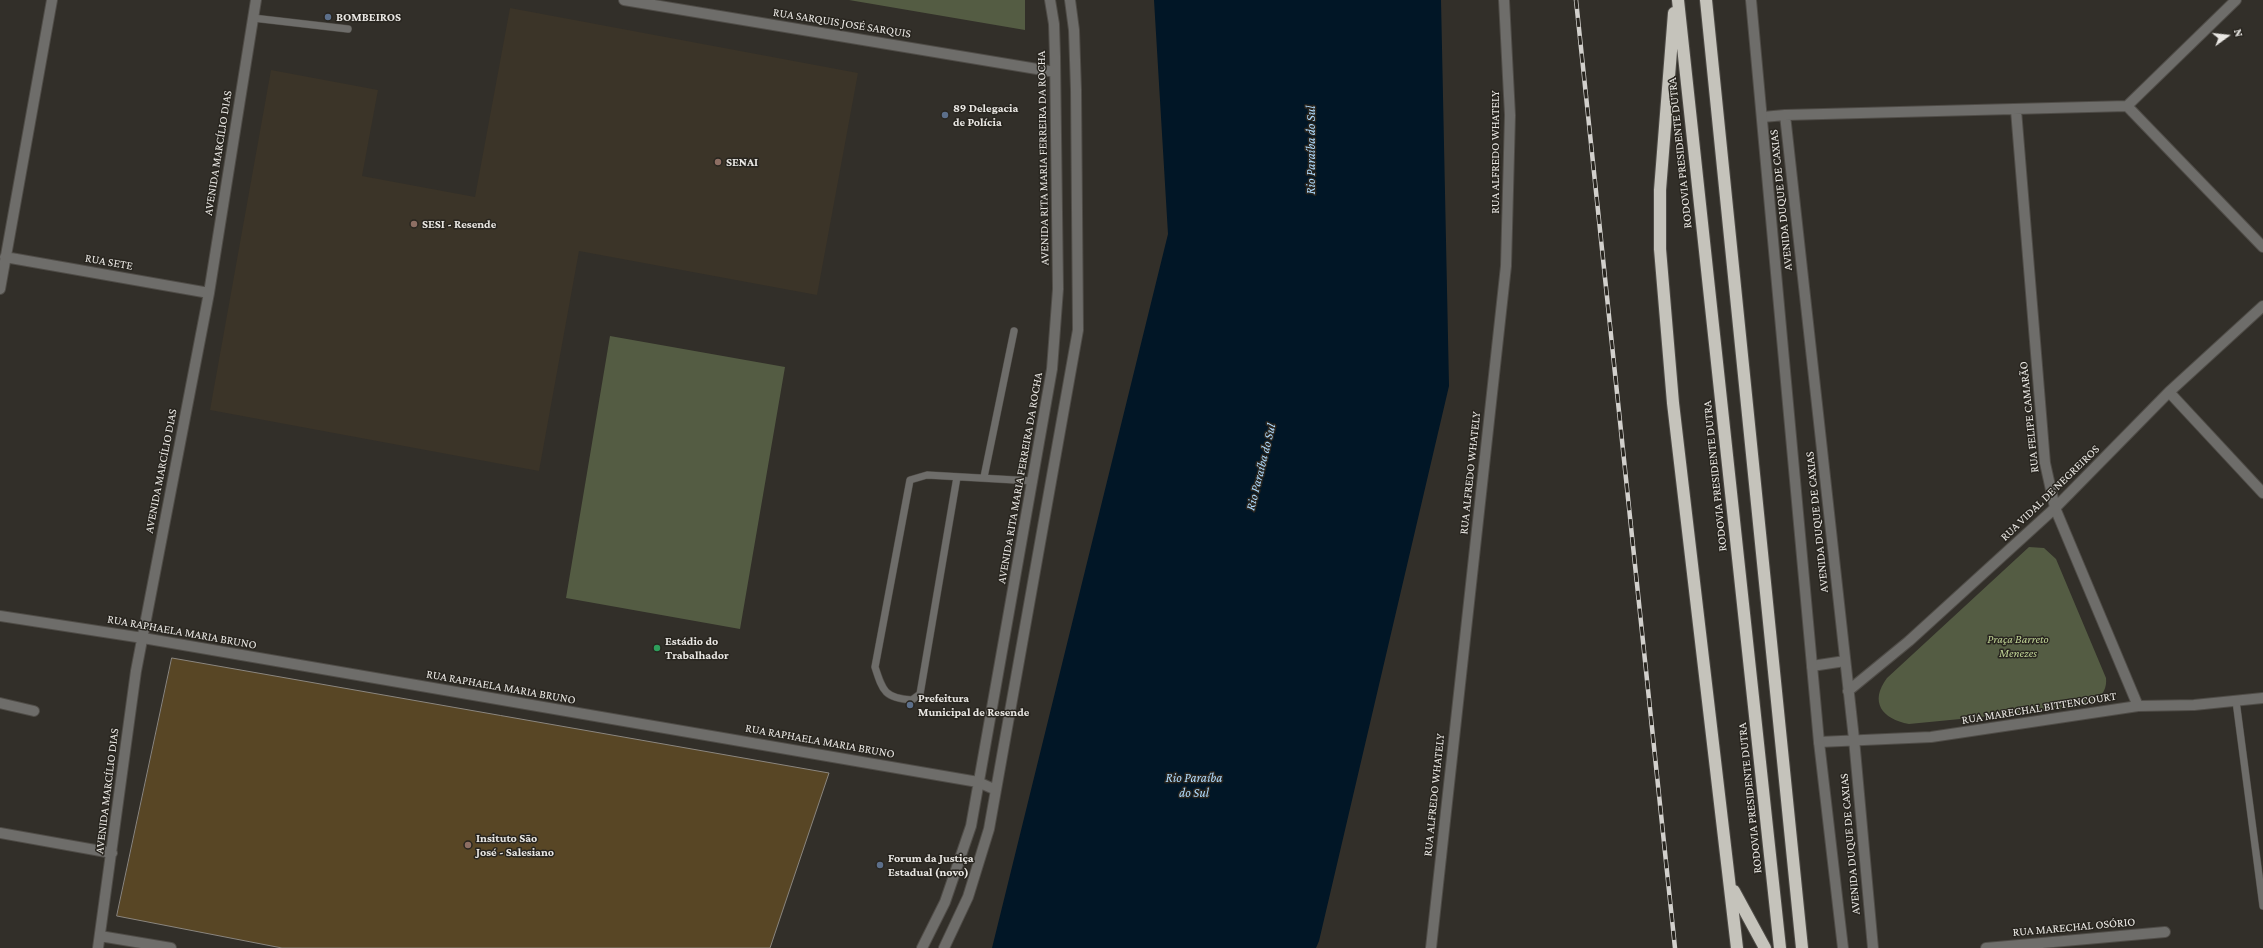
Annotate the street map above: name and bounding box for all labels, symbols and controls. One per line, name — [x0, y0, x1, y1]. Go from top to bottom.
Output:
street label: RUA SARQUIS JOSÉ SARQUIS — [772, 5, 912, 41]
place label: BOMBEIROS — [336, 10, 401, 24]
marker: BOMBEIROS — [323, 12, 333, 22]
north arrow — [2207, 16, 2247, 56]
text: N — [2232, 28, 2245, 38]
street label: AVENIDA RITA MARIA FERREIRA DA ROCHA — [1034, 51, 1052, 265]
street label: RODOVIA PRESIDENTE DUTRA — [1665, 77, 1695, 229]
street label: AVENIDA MARCÍLIO DIAS — [201, 89, 235, 217]
street label: RUA ALFREDO WHATELY — [1488, 90, 1502, 214]
place label: 89 Delegacia de Polícia — [953, 101, 1018, 129]
water label: Rio Paraíba do Sul — [1303, 105, 1319, 195]
marker: 89 Delegacia de Polícia — [940, 110, 950, 120]
street label: AVENIDA DUQUE DE CAXIAS — [1766, 129, 1796, 271]
place label: SENAI — [726, 155, 758, 169]
marker: SENAI — [713, 157, 723, 167]
place label: SESI - Resende — [422, 217, 496, 231]
marker: SESI - Resende — [409, 219, 419, 229]
street label: RUA SETE — [84, 251, 134, 273]
street label: RUA FELIPE CAMARÃO — [2016, 361, 2042, 473]
street label: AVENIDA RITA MARIA FERREIRA DA ROCHA — [994, 371, 1046, 585]
street label: RODOVIA PRESIDENTE DUTRA — [1700, 400, 1730, 552]
street label: AVENIDA MARCÍLIO DIAS — [142, 408, 180, 534]
street label: RUA ALFREDO WHATELY — [1456, 411, 1484, 535]
water label: Rio Paraíba do Sul — [1243, 422, 1279, 512]
street label: RUA VIDAL DE NEGREIROS — [1997, 442, 2103, 544]
street label: AVENIDA DUQUE DE CAXIAS — [1802, 451, 1832, 593]
street label: RUA RAPHAELA MARIA BRUNO — [106, 612, 258, 652]
park label: Praça Barreto Menezes — [1987, 632, 2049, 660]
place label: Estádio do Trabalhador — [665, 634, 729, 662]
marker: Estádio do Trabalhador — [652, 643, 662, 653]
street label: RUA RAPHAELA MARIA BRUNO — [425, 667, 577, 707]
street label: RUA MARECHAL BITTENCOURT — [1961, 689, 2117, 727]
place label: Prefeitura Municipal de Resende — [918, 691, 1029, 719]
marker: Prefeitura Municipal de Resende — [905, 700, 915, 710]
street label: RUA RAPHAELA MARIA BRUNO — [744, 721, 896, 761]
street label: RODOVIA PRESIDENTE DUTRA — [1735, 722, 1765, 874]
street label: AVENIDA MARCÍLIO DIAS — [92, 727, 122, 855]
street label: RUA ALFREDO WHATELY — [1420, 733, 1448, 857]
water label: Rio Paraíba do Sul — [1166, 770, 1222, 801]
street label: AVENIDA DUQUE DE CAXIAS — [1837, 773, 1863, 915]
place label: Insituto São José - Salesiano — [476, 831, 554, 859]
marker: Insituto São José - Salesiano — [463, 840, 473, 850]
place label: Forum da Justiça Estadual (novo) — [888, 851, 974, 879]
marker: Forum da Justiça Estadual (novo) — [875, 860, 885, 870]
street label: RUA MARECHAL OSÓRIO — [2012, 914, 2136, 940]

